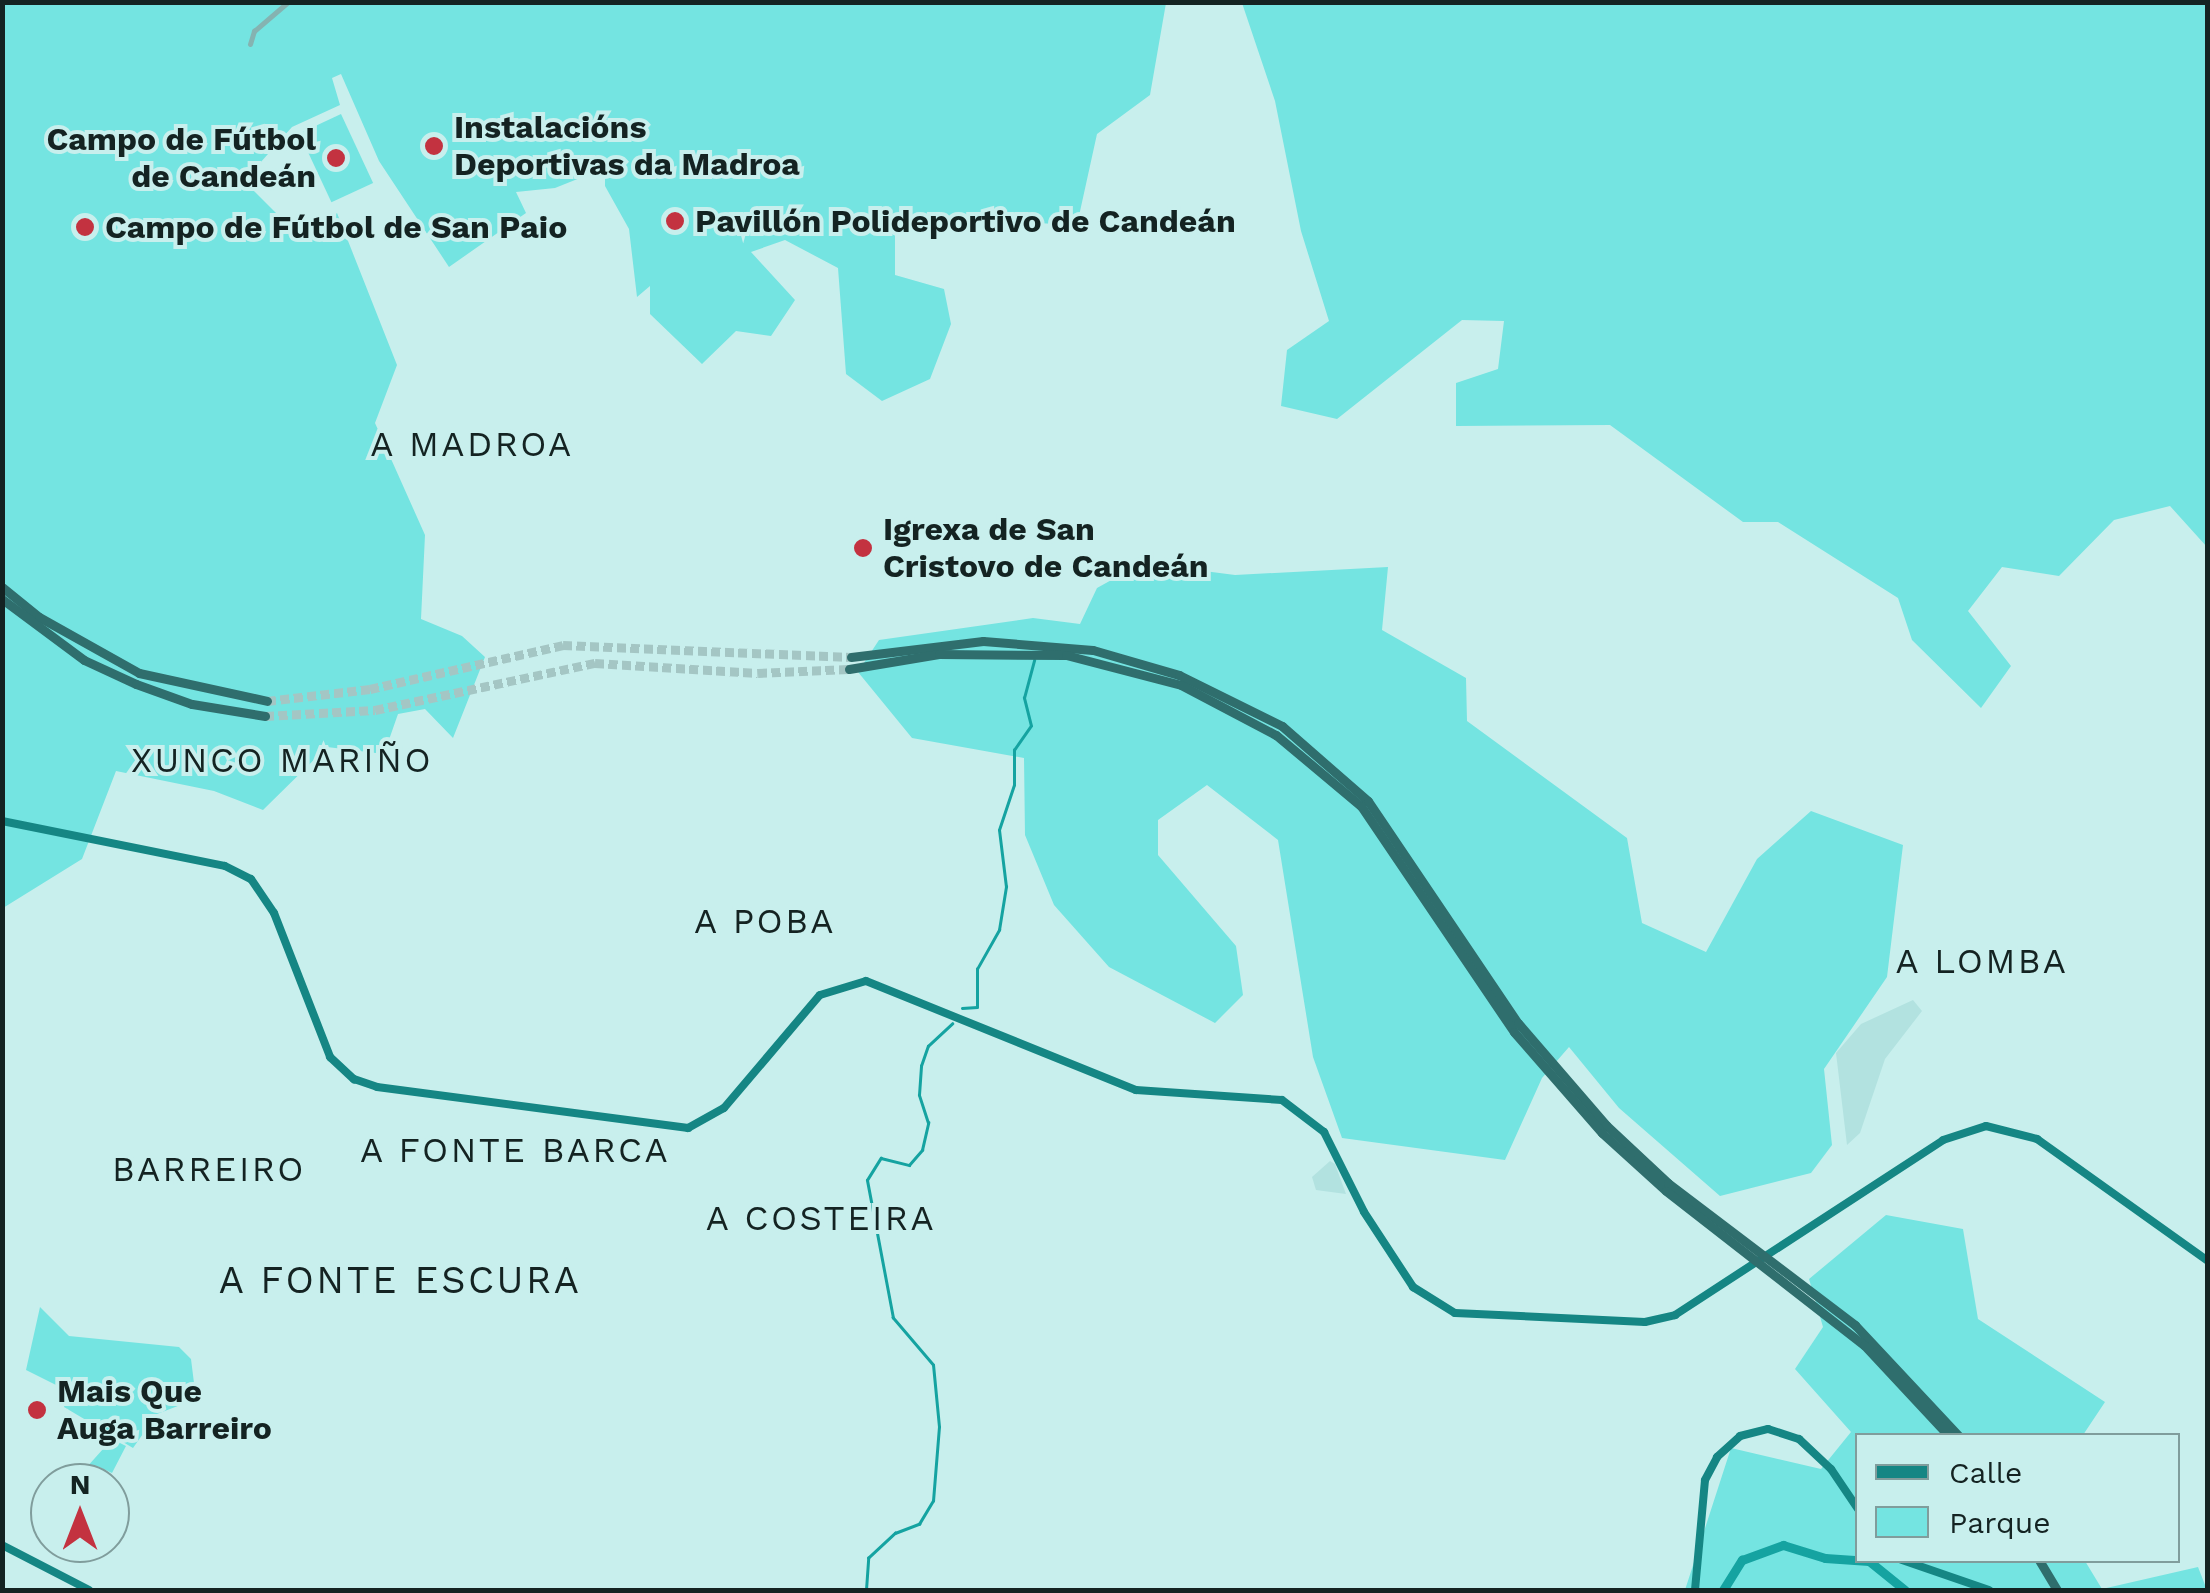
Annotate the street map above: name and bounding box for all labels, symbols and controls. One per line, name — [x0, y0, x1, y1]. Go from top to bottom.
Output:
place label: Instalacións Deportivas da Madroa — [454, 109, 800, 184]
place label: Campo de Fútbol de Candeán — [47, 121, 316, 196]
marker: Instalacións Deportivas da Madroa — [423, 135, 445, 157]
marker: Campo de Fútbol de Candeán — [325, 147, 347, 169]
place label: Pavillón Polideportivo de Candeán — [695, 202, 1236, 240]
place label: Campo de Fútbol de San Paio — [105, 208, 568, 246]
marker: Pavillón Polideportivo de Candeán — [664, 210, 686, 232]
marker: Campo de Fútbol de San Paio — [74, 216, 96, 238]
district label: A MADROA — [370, 423, 574, 465]
place label: Igrexa de San Cristovo de Candeán — [883, 511, 1209, 586]
marker: Igrexa de San Cristovo de Candeán — [852, 537, 874, 559]
district label: XUNCO MARIÑO — [131, 739, 433, 781]
district label: A POBA — [693, 900, 837, 942]
district label: A LOMBA — [1895, 940, 2069, 982]
district label: A FONTE BARCA — [359, 1129, 671, 1171]
district label: BARREIRO — [112, 1148, 306, 1190]
district label: A COSTEIRA — [705, 1197, 937, 1239]
district label: A FONTE ESCURA — [218, 1258, 582, 1304]
place label: Mais Que Auga Barreiro — [57, 1373, 272, 1448]
marker: Mais Que Auga Barreiro — [26, 1399, 48, 1421]
legend — [1855, 1433, 2180, 1563]
text: Calle — [1949, 1455, 2022, 1490]
north arrow — [30, 1463, 130, 1563]
text: N — [70, 1468, 90, 1501]
text: Parque — [1949, 1505, 2051, 1540]

